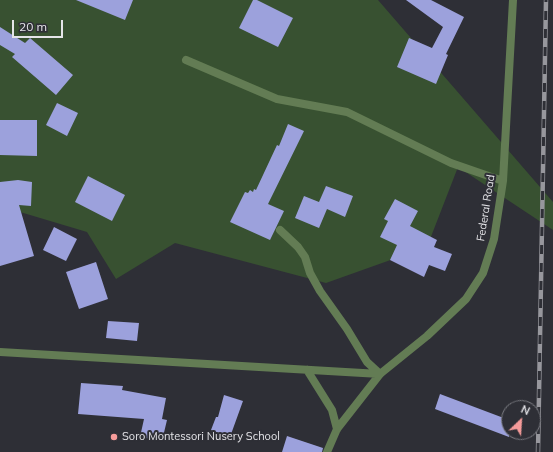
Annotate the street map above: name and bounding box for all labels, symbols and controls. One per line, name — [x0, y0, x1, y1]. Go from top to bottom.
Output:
scale bar — [14, 12, 65, 38]
text: 20 m — [19, 19, 47, 34]
street label: Federal Road — [474, 174, 498, 242]
north arrow — [501, 400, 541, 440]
text: N — [519, 402, 532, 418]
place label: Soro Montessori Nusery School — [122, 430, 280, 444]
marker: Soro Montessori Nusery School — [109, 432, 119, 442]

